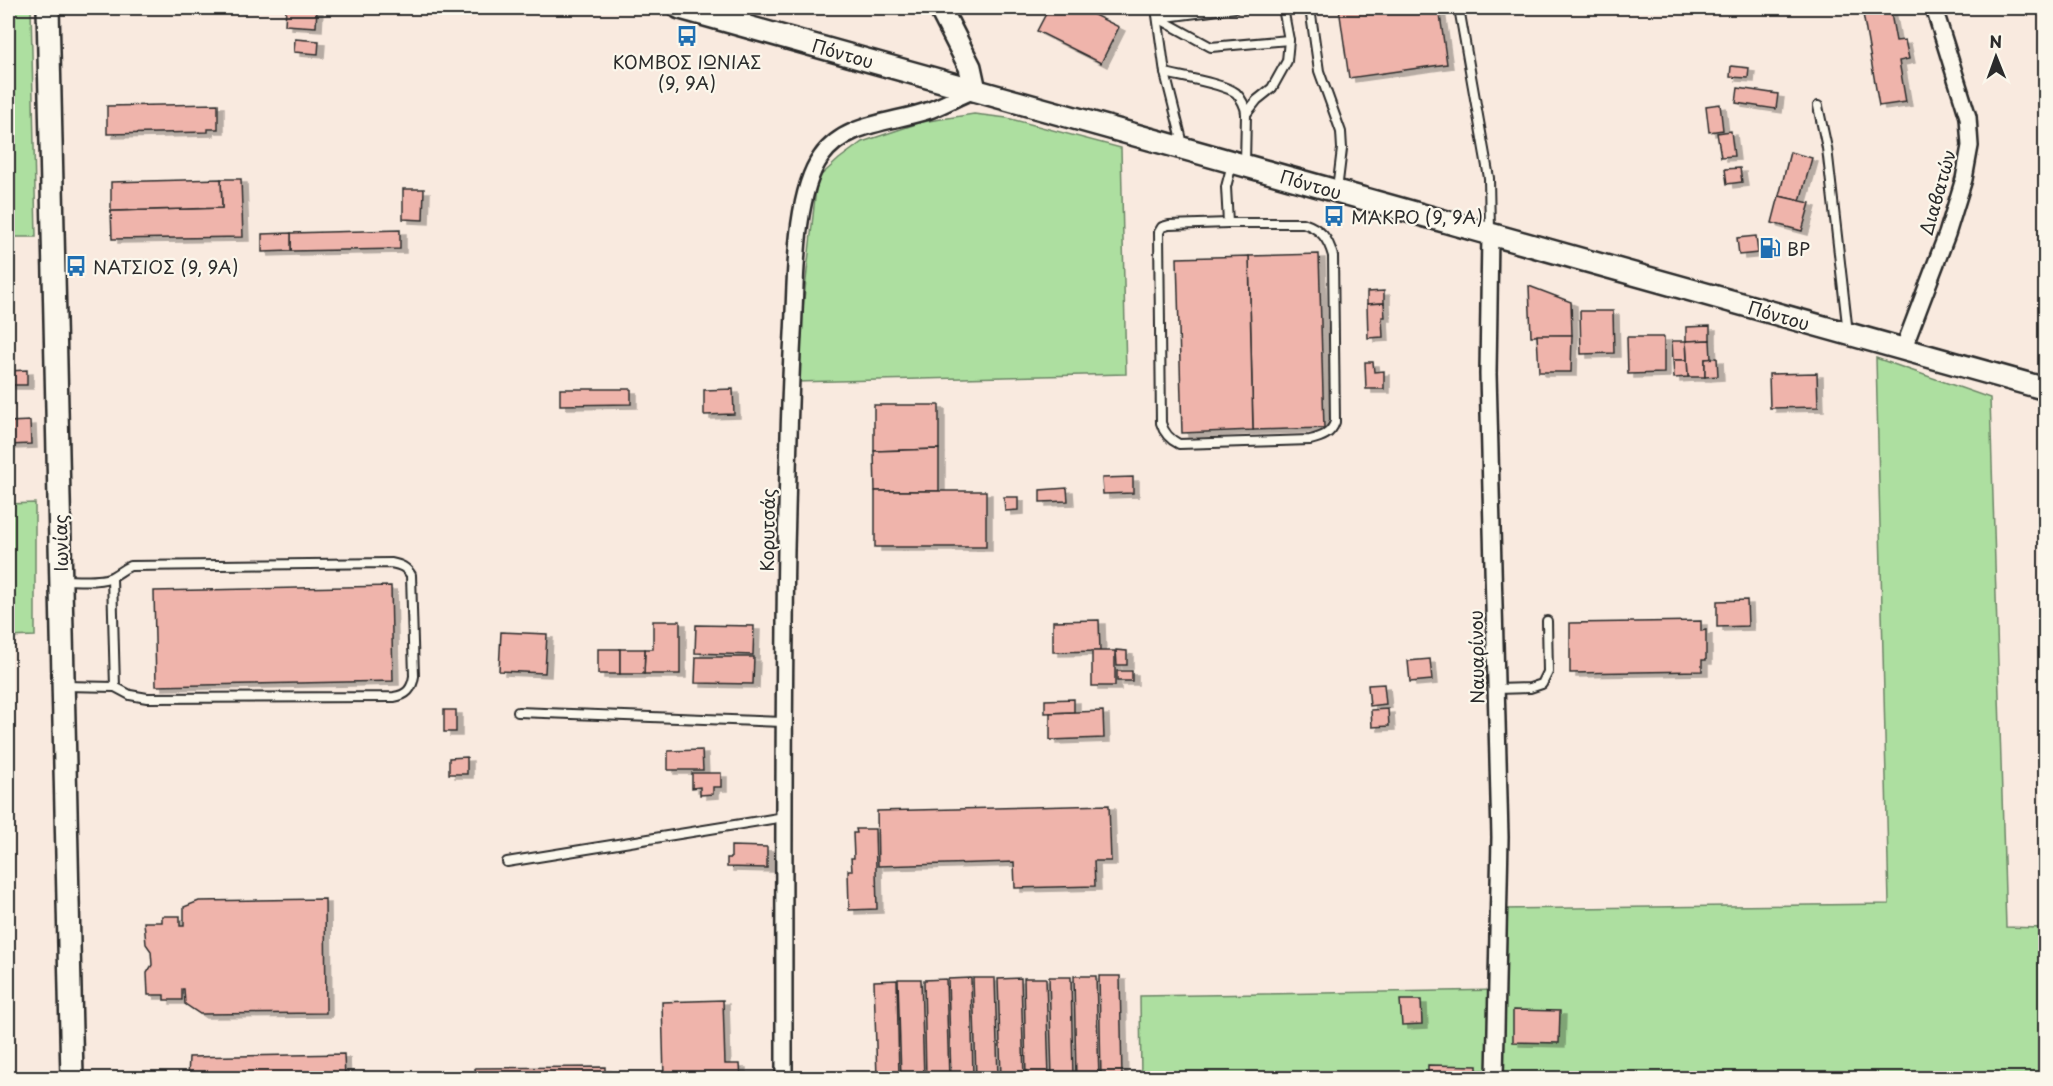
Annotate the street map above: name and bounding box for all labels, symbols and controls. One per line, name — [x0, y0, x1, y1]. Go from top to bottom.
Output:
bus stop icon: ΚΟΜΒΟΣ ΙΩΝΙΑΣ (9, 9Α) — [675, 24, 699, 48]
north arrow — [1966, 27, 2026, 87]
text: N — [1989, 29, 2002, 53]
street label: Πόντου — [809, 31, 877, 75]
place label: ΚΟΜΒΟΣ ΙΩΝΙΑΣ (9, 9Α) — [613, 48, 761, 96]
street label: Διαβατών — [1912, 146, 1962, 238]
street label: Πόντου — [1277, 162, 1345, 206]
place label: ΜΑΚΡΟ (9, 9Α) — [1351, 203, 1483, 230]
bus stop icon: ΜΑΚΡΟ (9, 9Α) — [1322, 204, 1346, 228]
place label: BP — [1787, 235, 1810, 262]
fuel station icon: BP — [1758, 236, 1782, 260]
place label: ΝΑΤΣΙΟΣ (9, 9Α) — [93, 253, 239, 280]
bus stop icon: ΝΑΤΣΙΟΣ (9, 9Α) — [64, 254, 88, 278]
street label: Πόντου — [1745, 293, 1813, 337]
street label: Κορυτσάς — [753, 488, 781, 572]
street label: Ιωνίας — [46, 514, 74, 572]
street label: Ναυαρίνου — [1462, 610, 1490, 704]

